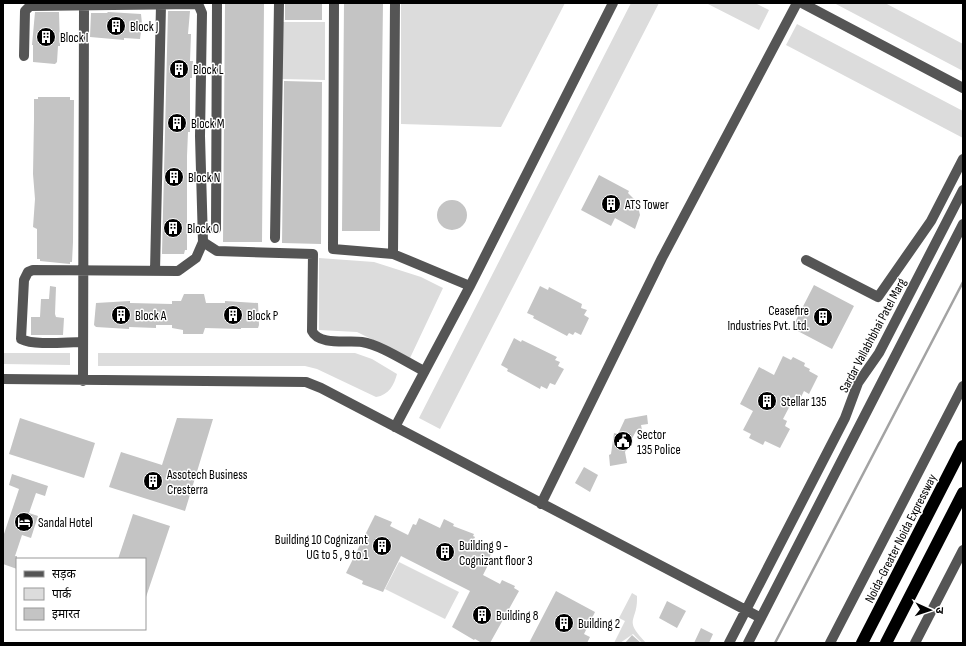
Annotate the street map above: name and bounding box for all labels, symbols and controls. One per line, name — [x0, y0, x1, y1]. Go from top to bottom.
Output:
building icon: Block J — [105, 15, 127, 37]
place label: Block J — [130, 19, 159, 35]
building icon: Block I — [35, 26, 57, 48]
place label: Block I — [60, 30, 88, 46]
building icon: Block L — [168, 58, 190, 80]
place label: Block L — [193, 62, 224, 78]
building icon: Block M — [166, 112, 188, 134]
place label: Block M — [191, 116, 225, 132]
building icon: Block N — [163, 166, 185, 188]
place label: Block N — [188, 170, 220, 186]
building icon: ATS Tower — [600, 193, 622, 215]
place label: ATS Tower — [624, 197, 669, 213]
building icon: Block O — [162, 217, 184, 239]
place label: Block O — [187, 221, 219, 237]
street label: Sardar Vallabhbhai Patel Marg — [836, 276, 910, 395]
place label: Ceasefire Industries Pvt. Ltd. — [727, 303, 809, 334]
building icon: Block A — [110, 304, 132, 326]
building icon: Block P — [222, 304, 244, 326]
building icon: Ceasefire Industries Pvt. Ltd. — [812, 306, 834, 328]
place label: Block A — [135, 308, 167, 324]
place label: Block P — [247, 308, 279, 324]
building icon: Stellar 135 — [756, 390, 778, 412]
place label: Stellar 135 — [781, 394, 827, 410]
place label: Sector 135 Police — [637, 427, 681, 458]
public building icon: Sector 135 Police — [612, 430, 634, 452]
place label: Assotech Business Cresterra — [166, 467, 248, 498]
building icon: Assotech Business Cresterra — [142, 470, 164, 492]
street label: Noida-Greater Noida Expressway — [861, 471, 940, 606]
hotel icon: Sandal Hotel — [13, 511, 35, 533]
place label: Sandal Hotel — [38, 515, 93, 531]
place label: Building 10 Cognizant UG to 5 , 9 to 1 — [275, 532, 368, 563]
building icon: Building 10 Cognizant UG to 5 , 9 to 1 — [371, 535, 393, 557]
place label: Building 9 - Cognizant floor 3 — [459, 538, 533, 569]
building icon: Building 9 - Cognizant floor 3 — [434, 541, 456, 563]
legend — [16, 558, 146, 630]
text: सड़क — [52, 567, 77, 582]
text: पार्क — [52, 587, 72, 602]
north arrow — [910, 590, 950, 630]
building icon: Building 8 — [471, 604, 493, 626]
text: इमारत — [52, 607, 81, 622]
text: उ — [933, 607, 946, 615]
place label: Building 8 — [496, 608, 539, 624]
building icon: Building 2 — [553, 612, 575, 634]
place label: Building 2 — [578, 616, 620, 632]

